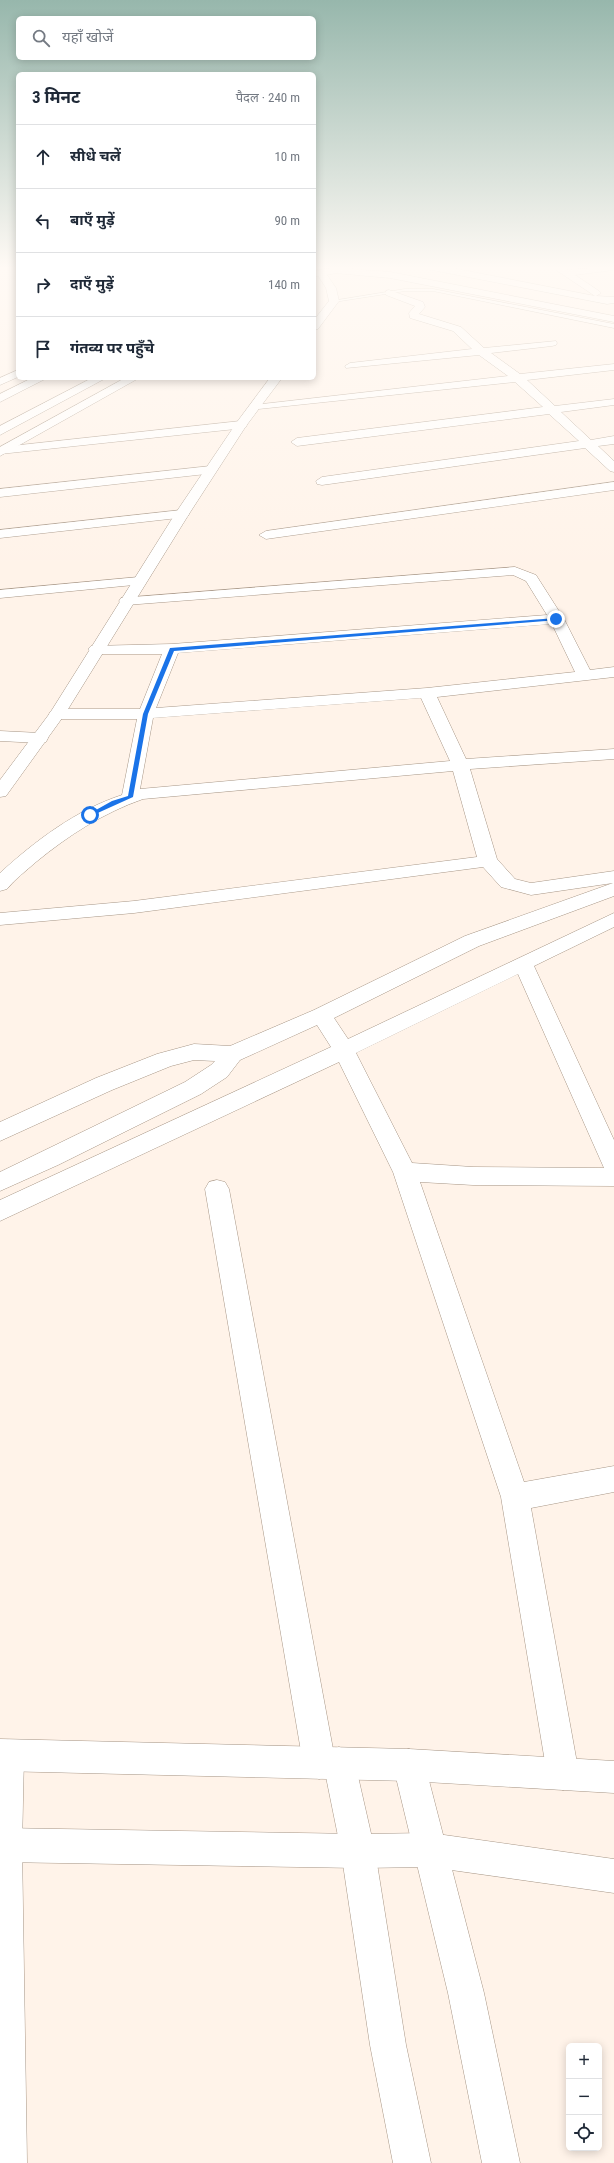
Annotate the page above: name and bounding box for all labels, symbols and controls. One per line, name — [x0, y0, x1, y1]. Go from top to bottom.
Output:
search box — [16, 16, 316, 60]
icon: search — [30, 27, 52, 49]
text: यहाँ खोजें — [62, 28, 113, 46]
text: 3 मिनट — [32, 87, 80, 107]
text: पैदल · 240 m — [236, 90, 300, 105]
icon: ahead — [32, 146, 54, 168]
text: सीधे चलें — [70, 147, 121, 165]
text: 10 m — [274, 149, 300, 164]
icon: left — [32, 210, 54, 232]
text: बाएँ मुड़ें — [70, 211, 115, 229]
text: 90 m — [274, 213, 300, 228]
icon: right — [32, 274, 54, 296]
text: दाएँ मुड़ें — [70, 275, 114, 293]
text: 140 m — [268, 277, 300, 292]
icon: arrive — [32, 338, 54, 360]
text: गंतव्य पर पहुँचे — [70, 339, 154, 357]
route end — [547, 610, 565, 628]
route start — [81, 806, 99, 824]
map controls — [566, 2043, 602, 2151]
button: + — [566, 2043, 602, 2079]
button: − — [566, 2079, 602, 2115]
button: locate — [566, 2115, 602, 2151]

